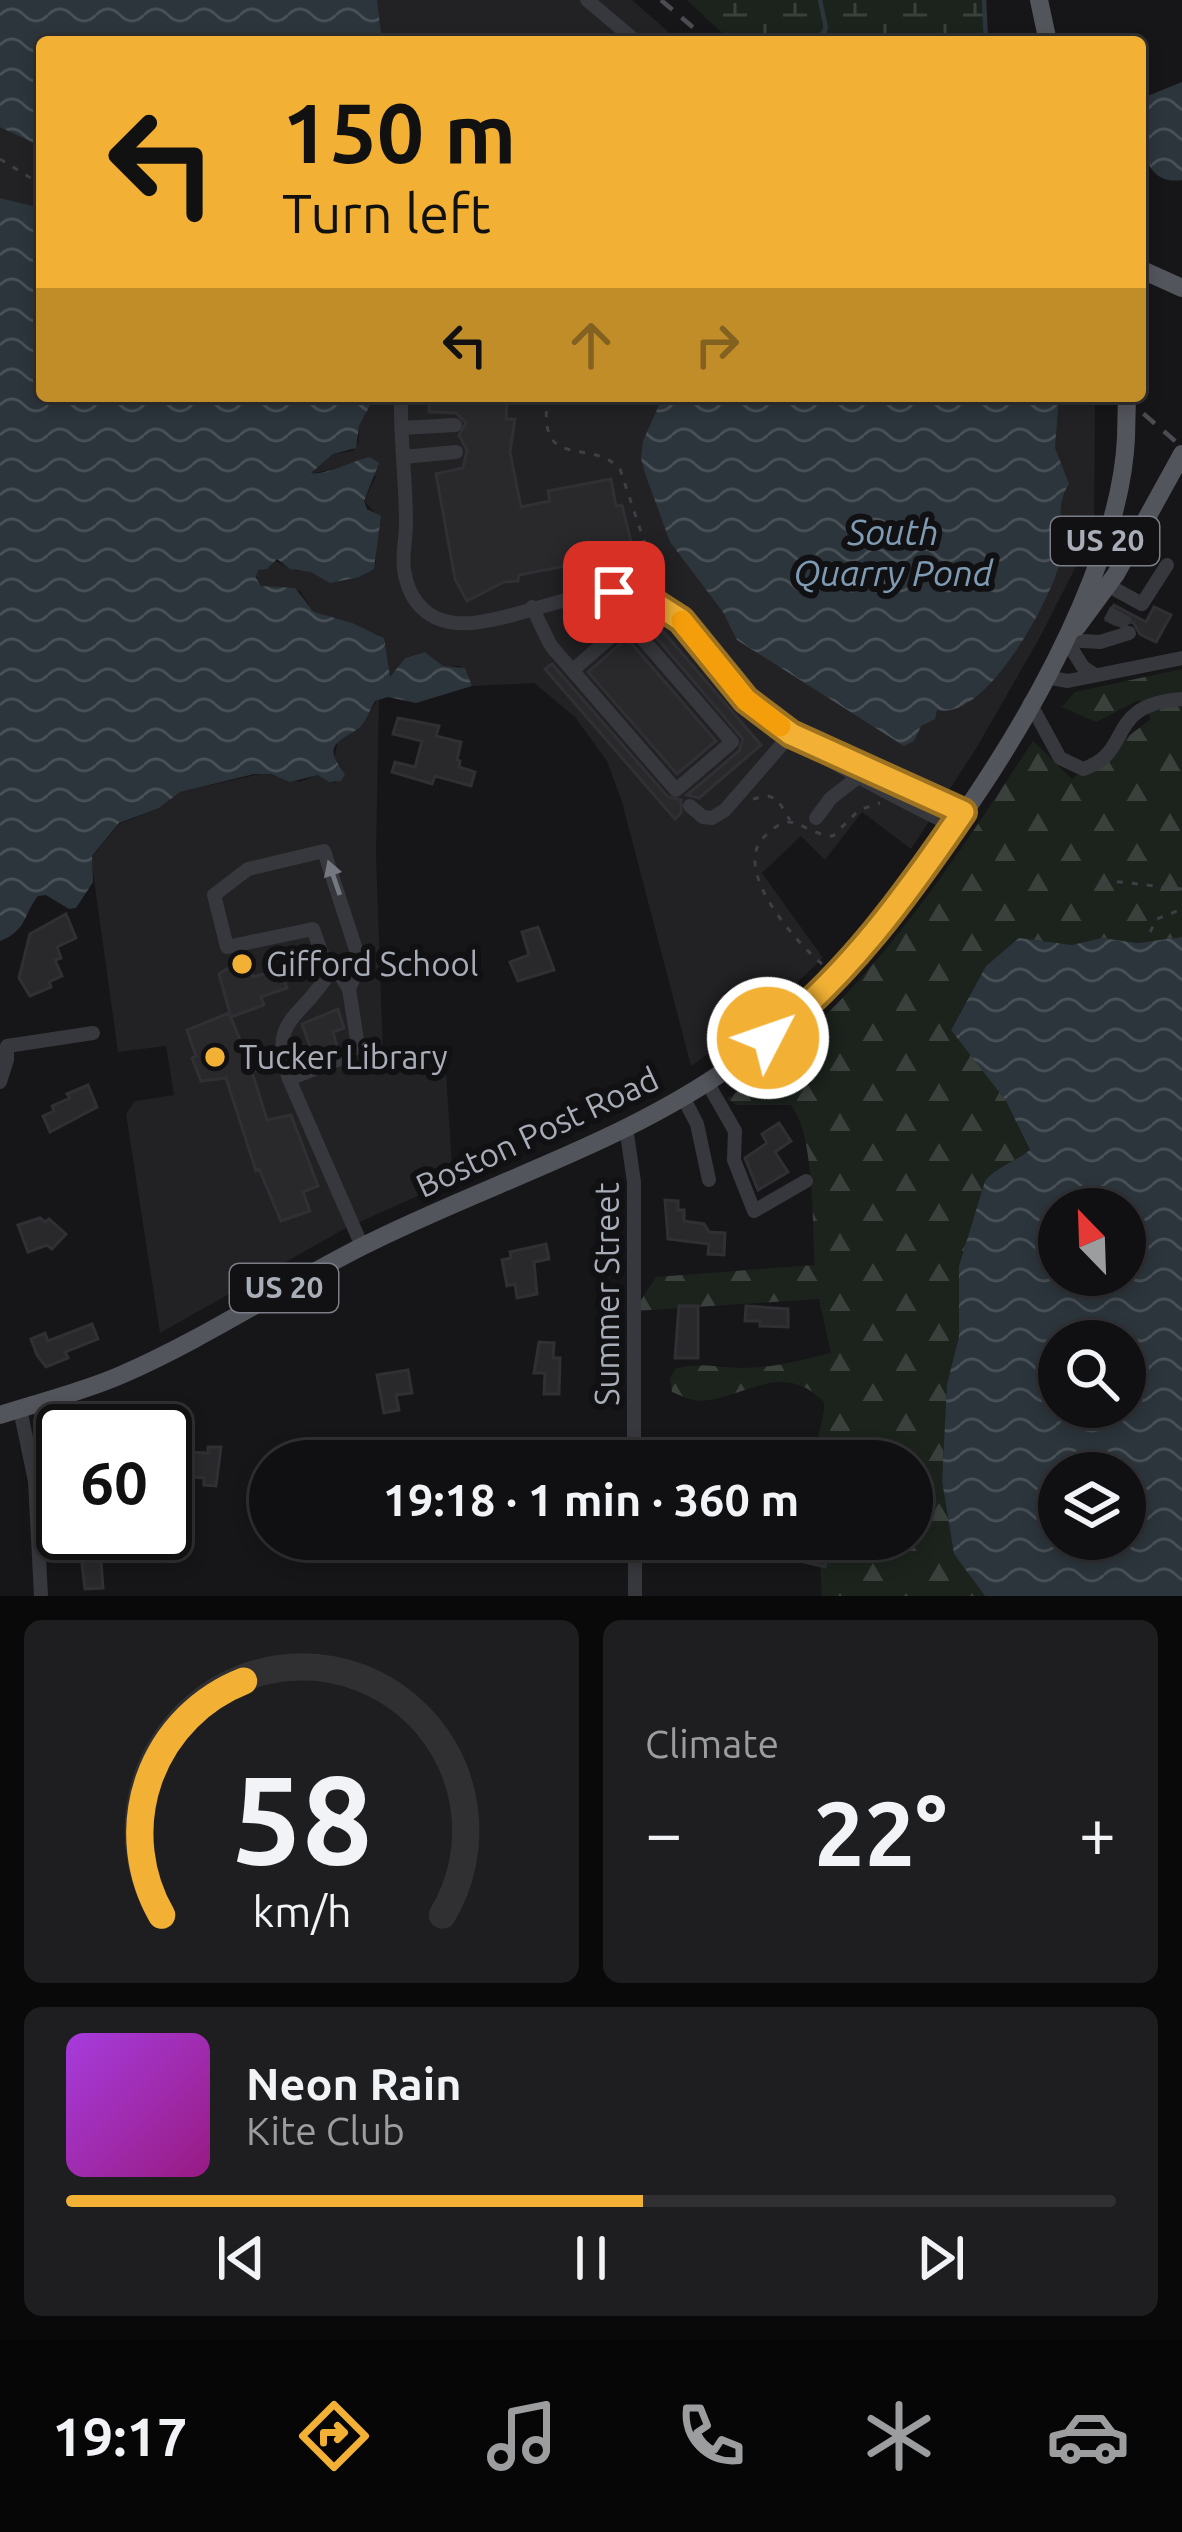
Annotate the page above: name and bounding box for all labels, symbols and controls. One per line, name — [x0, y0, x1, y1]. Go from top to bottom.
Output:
icon: left — [84, 84, 240, 240]
text: 150 m — [282, 85, 516, 179]
text: Turn left — [282, 183, 491, 243]
icon: left — [432, 312, 498, 378]
icon: ahead — [558, 312, 624, 378]
icon: right — [684, 312, 750, 378]
water label: South Quarry Pond — [793, 511, 994, 593]
road number: US 20 — [1051, 517, 1159, 565]
pin — [563, 541, 665, 643]
icon: arrive — [581, 559, 647, 625]
one-way arrow — [324, 860, 342, 896]
place label: Gifford School — [266, 945, 478, 982]
marker: Gifford School — [229, 951, 255, 977]
position arrow — [705, 975, 831, 1101]
place label: Tucker Library — [239, 1038, 448, 1075]
marker: Tucker Library — [202, 1044, 228, 1070]
street label: Boston Post Road — [410, 1059, 664, 1204]
street label: Summer Street — [588, 1182, 625, 1406]
north arrow — [1038, 1188, 1146, 1296]
map controls — [1038, 1188, 1146, 1560]
road number: US 20 — [230, 1264, 338, 1312]
button: search — [1038, 1320, 1146, 1428]
speed limit sign: 60 — [36, 1404, 192, 1560]
button: layers — [1038, 1452, 1146, 1560]
text: 19:18 · 1 min · 360 m — [383, 1474, 799, 1525]
text: Climate — [645, 1722, 779, 1765]
text: 58 — [231, 1748, 372, 1888]
text: 22° — [814, 1782, 947, 1883]
text: − — [645, 1795, 682, 1869]
text: + — [1079, 1795, 1116, 1869]
text: km/h — [252, 1886, 351, 1934]
text: Neon Rain — [246, 2058, 461, 2109]
text: Kite Club — [246, 2109, 405, 2152]
icon: previous — [208, 2225, 274, 2291]
icon: pause — [558, 2225, 624, 2291]
icon: next — [908, 2225, 974, 2291]
icon: directions — [292, 2394, 376, 2478]
icon: music — [480, 2394, 564, 2478]
icon: phone — [669, 2394, 753, 2478]
icon: climate — [857, 2394, 941, 2478]
icon: car — [1046, 2394, 1130, 2478]
text: 19:17 — [52, 2406, 187, 2466]

